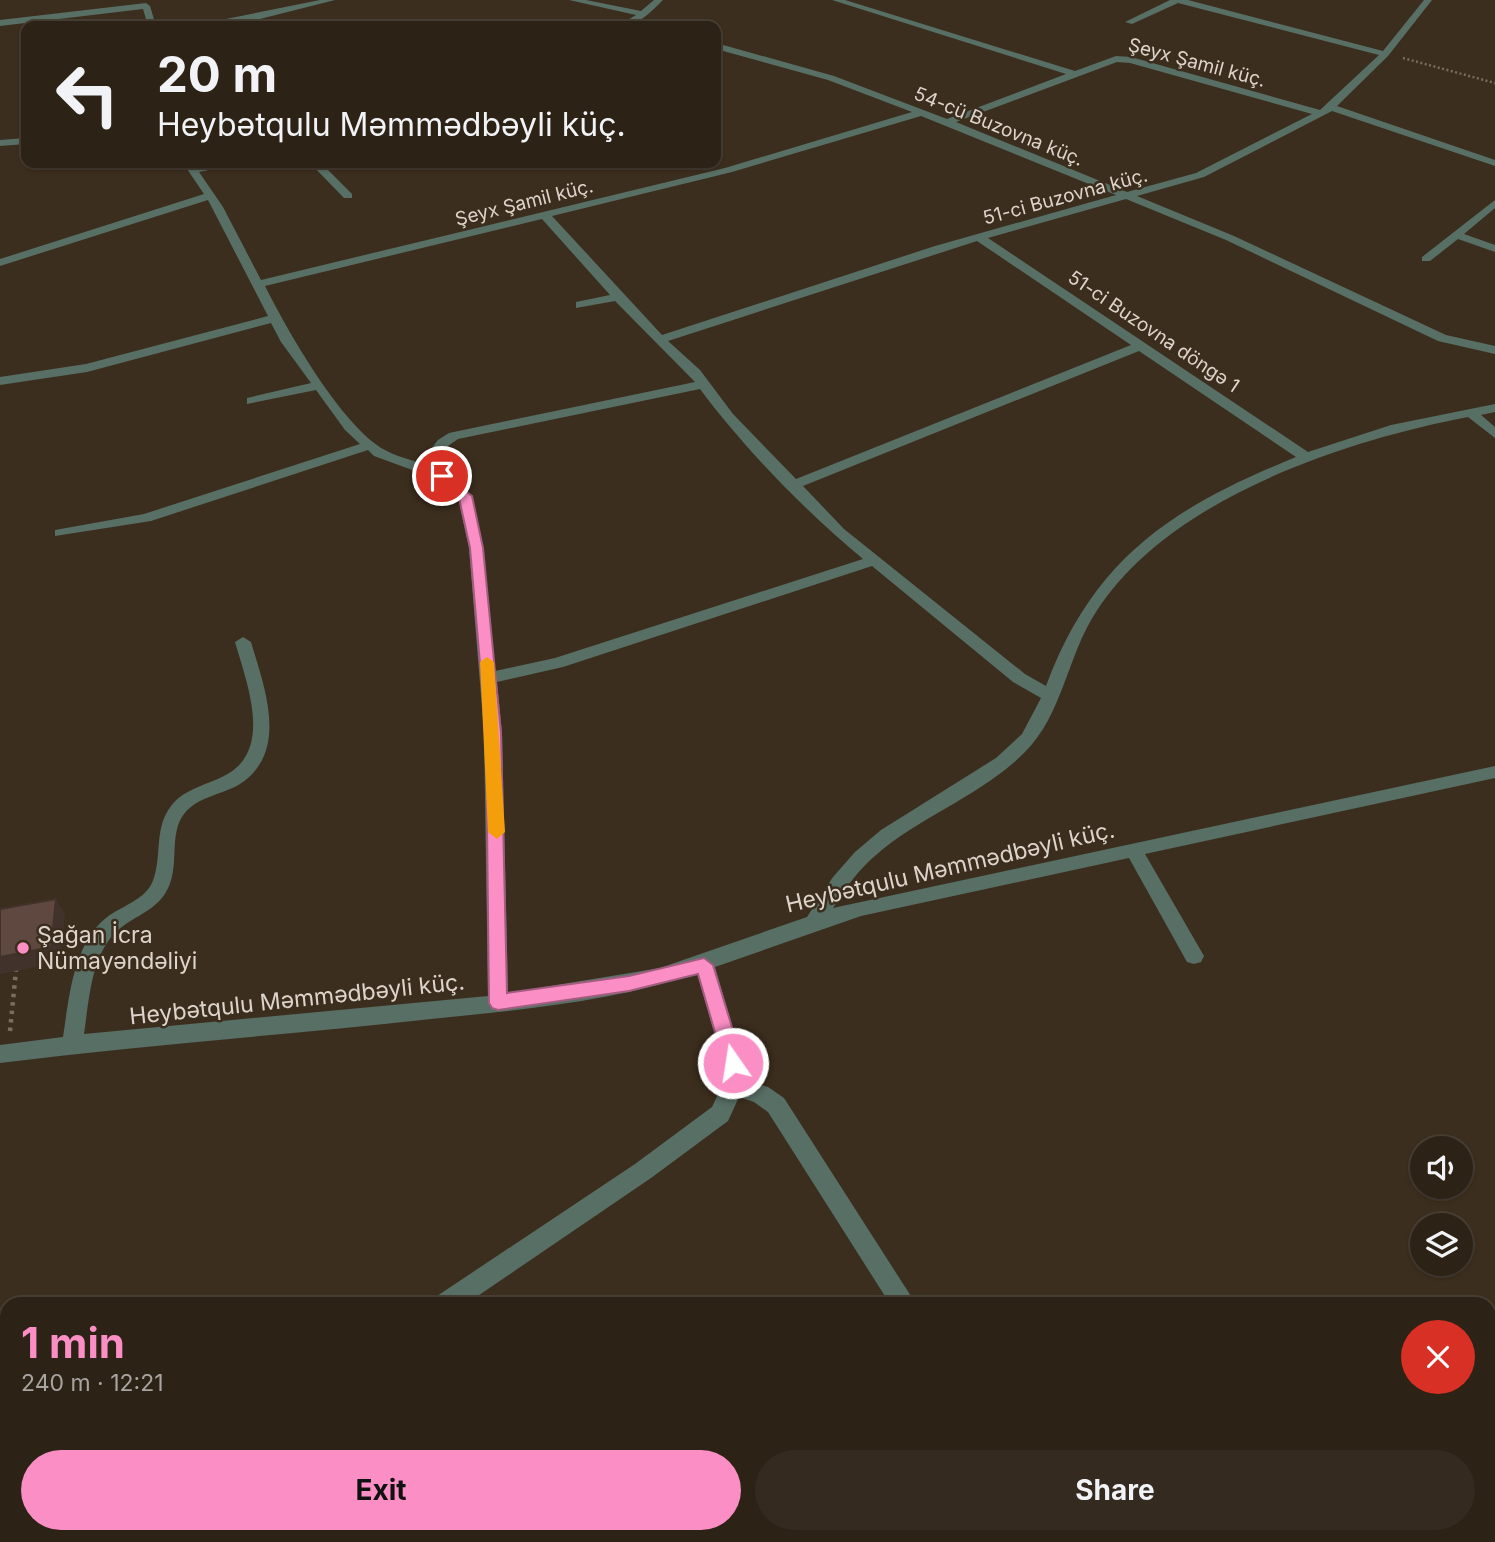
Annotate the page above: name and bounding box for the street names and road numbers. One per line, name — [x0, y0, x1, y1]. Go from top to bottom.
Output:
street label: Şeyx Şamil küç. — [1126, 33, 1268, 92]
street label: 54-cü Buzovna küç. — [911, 82, 1087, 171]
street label: 51-ci Buzovna küç. — [980, 163, 1150, 230]
street label: Şeyx Şamil küç. — [453, 174, 595, 231]
street label: 51-ci Buzovna döngə 1 — [1064, 265, 1244, 397]
street label: Heybətqulu Məmmədbəyli küç. — [783, 815, 1117, 919]
street label: Heybətqulu Məmmədbəyli küç. — [128, 967, 466, 1031]

